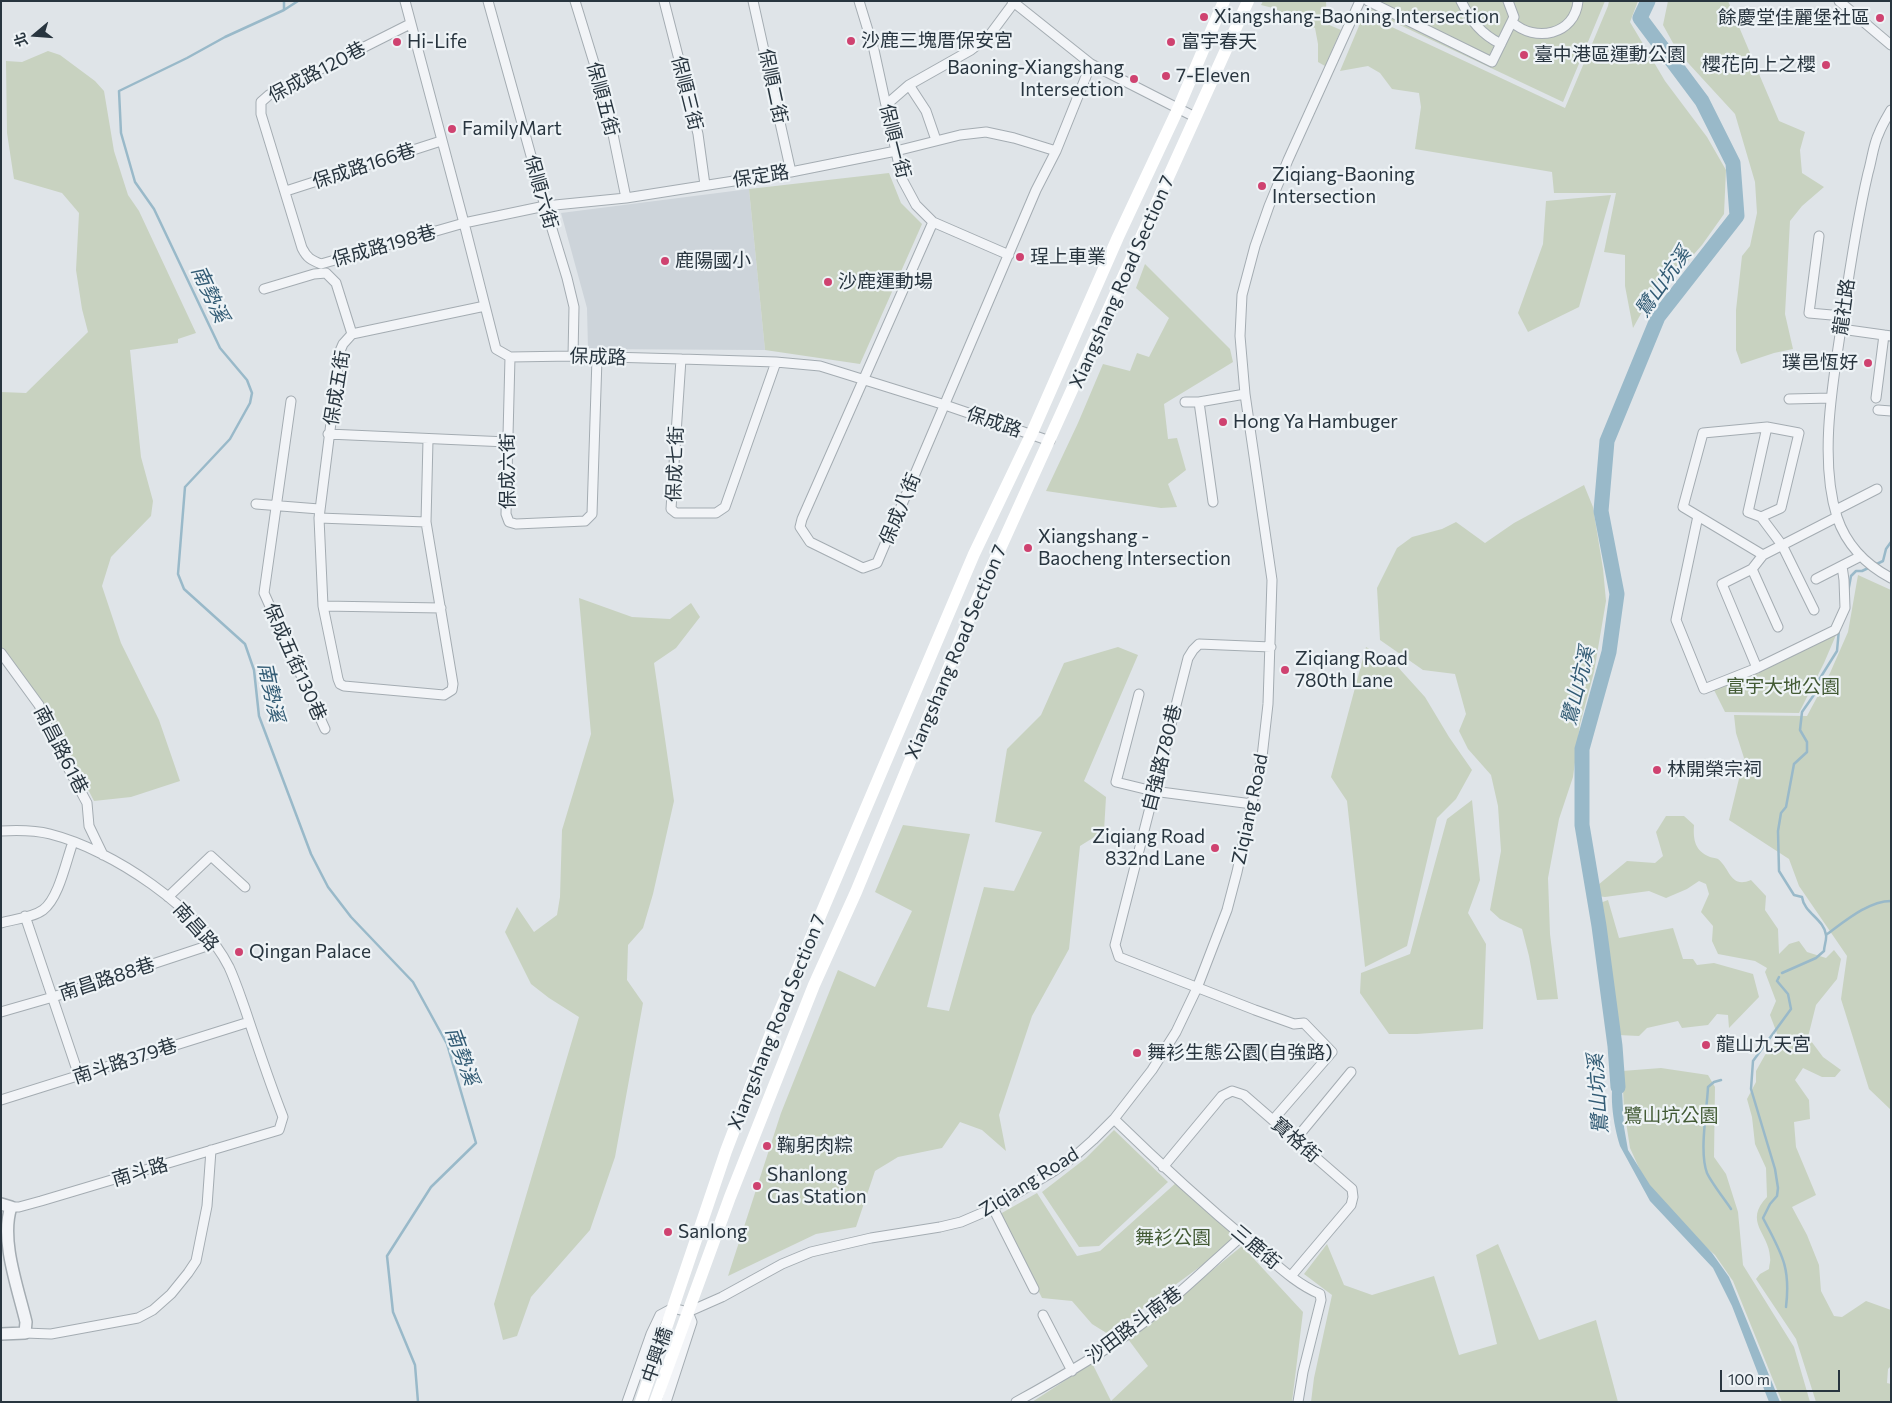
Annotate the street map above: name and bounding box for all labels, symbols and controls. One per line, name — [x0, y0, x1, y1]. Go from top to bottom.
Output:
place label: Xiangshang-Baoning Intersection — [1214, 6, 1499, 28]
place label: 餘慶堂佳麗堡社區 — [1718, 7, 1870, 29]
north arrow — [10, 10, 60, 60]
marker: Xiangshang-Baoning Intersection — [1198, 11, 1210, 23]
marker: 餘慶堂佳麗堡社區 — [1874, 12, 1886, 24]
place label: 沙鹿三塊厝保安宮 — [861, 30, 1013, 52]
text: 北 — [10, 31, 31, 49]
place label: Hi-Life — [407, 31, 467, 53]
place label: 富宇春天 — [1181, 31, 1257, 53]
marker: 沙鹿三塊厝保安宮 — [845, 35, 857, 47]
marker: Hi-Life — [391, 36, 403, 48]
marker: 富宇春天 — [1165, 36, 1177, 48]
street label: 保成路120巷 — [264, 37, 370, 107]
place label: 臺中港區運動公園 — [1534, 44, 1686, 66]
street label: 保順二街 — [754, 46, 792, 126]
marker: 臺中港區運動公園 — [1518, 49, 1530, 61]
street label: 保順三街 — [667, 53, 707, 133]
place label: 櫻花向上之櫻 — [1702, 54, 1816, 76]
place label: Baoning-Xiangshang Intersection — [947, 57, 1124, 101]
street label: 保順五街 — [582, 59, 624, 139]
marker: 櫻花向上之櫻 — [1820, 59, 1832, 71]
place label: 7-Eleven — [1176, 65, 1250, 87]
marker: 7-Eleven — [1160, 70, 1172, 82]
marker: Baoning-Xiangshang Intersection — [1128, 73, 1140, 85]
street label: 保順一街 — [875, 101, 915, 181]
place label: FamilyMart — [462, 118, 562, 140]
marker: FamilyMart — [446, 123, 458, 135]
street label: 保成路166巷 — [310, 139, 418, 193]
street label: 保順六街 — [520, 152, 562, 232]
street label: 保定路 — [731, 160, 791, 192]
place label: Ziqiang-Baoning Intersection — [1272, 164, 1415, 208]
street label: Xiangshang Road Section 7 — [1065, 172, 1179, 392]
marker: Ziqiang-Baoning Intersection — [1256, 180, 1268, 192]
street label: 保成路198巷 — [329, 220, 439, 272]
water label: 鷺山坑溪 — [1630, 242, 1696, 322]
place label: 珵上車業 — [1030, 246, 1106, 268]
place label: 鹿陽國小 — [675, 250, 751, 272]
marker: 珵上車業 — [1014, 251, 1026, 263]
marker: 鹿陽國小 — [659, 255, 671, 267]
water label: 南勢溪 — [186, 262, 234, 326]
place label: 沙鹿運動場 — [838, 271, 933, 293]
marker: 沙鹿運動場 — [822, 276, 834, 288]
street label: 龍社路 — [1829, 277, 1859, 337]
street label: 保成路 — [569, 345, 627, 369]
street label: 保成五街 — [320, 349, 354, 427]
place label: 璞邑恆好 — [1782, 352, 1858, 374]
marker: 璞邑恆好 — [1862, 357, 1874, 369]
street label: 保成路 — [963, 402, 1025, 442]
place label: Hong Ya Hambuger — [1233, 411, 1398, 433]
marker: Hong Ya Hambuger — [1217, 416, 1229, 428]
street label: 保成七街 — [662, 426, 688, 502]
street label: 保成六街 — [497, 433, 519, 509]
street label: 保成八街 — [875, 470, 925, 548]
place label: Xiangshang - Baocheng Intersection — [1038, 526, 1231, 570]
street label: Xiangshang Road Section 7 — [901, 542, 1011, 762]
marker: Xiangshang - Baocheng Intersection — [1022, 542, 1034, 554]
street label: 保成五街130巷 — [259, 600, 331, 724]
water label: 鷺山坑溪 — [1557, 644, 1599, 728]
place label: Ziqiang Road 780th Lane — [1295, 648, 1408, 692]
water label: 南勢溪 — [253, 660, 289, 724]
marker: Ziqiang Road 780th Lane — [1279, 664, 1291, 676]
park label: 富宇大地公園 — [1726, 676, 1840, 698]
street label: 南昌路61巷 — [29, 702, 93, 798]
street label: 自強路780巷 — [1138, 702, 1186, 814]
street label: Ziqiang Road — [1227, 751, 1273, 867]
place label: 林開榮宗祠 — [1667, 759, 1762, 781]
marker: 林開榮宗祠 — [1651, 764, 1663, 776]
place label: Ziqiang Road 832nd Lane — [1092, 826, 1205, 870]
marker: Ziqiang Road 832nd Lane — [1209, 842, 1221, 854]
street label: 南昌路 — [168, 898, 224, 956]
street label: Xiangshang Road Section 7 — [723, 911, 831, 1133]
place label: Qingan Palace — [249, 941, 371, 963]
marker: Qingan Palace — [233, 946, 245, 958]
street label: 南昌路88巷 — [56, 953, 158, 1005]
water label: 南勢溪 — [440, 1024, 484, 1088]
street label: 南斗路379巷 — [70, 1033, 180, 1089]
place label: 龍山九天宮 — [1716, 1034, 1811, 1056]
marker: 龍山九天宮 — [1700, 1039, 1712, 1051]
place label: 舞衫生態公園(自強路) — [1147, 1042, 1333, 1064]
marker: 舞衫生態公園(自強路) — [1131, 1047, 1143, 1059]
water label: 鷺山坑溪 — [1583, 1053, 1613, 1135]
park label: 鷺山坑公園 — [1624, 1105, 1718, 1127]
street label: 寶格街 — [1267, 1113, 1325, 1167]
place label: 鞠躬肉粽 — [777, 1135, 853, 1157]
marker: 鞠躬肉粽 — [761, 1140, 773, 1152]
street label: Ziqiang Road — [975, 1142, 1083, 1222]
street label: 南斗路 — [109, 1153, 171, 1191]
place label: Shanlong Gas Station — [767, 1164, 867, 1208]
marker: Shanlong Gas Station — [751, 1180, 763, 1192]
street label: 三鹿街 — [1227, 1220, 1285, 1274]
place label: Sanlong — [678, 1221, 747, 1243]
marker: Sanlong — [662, 1226, 674, 1238]
park label: 舞衫公園 — [1135, 1227, 1211, 1249]
street label: 沙田路斗南巷 — [1082, 1282, 1186, 1368]
street label: 中興橋 — [637, 1324, 677, 1386]
scale bar — [1722, 1360, 1842, 1392]
text: 100 m — [1728, 1370, 1770, 1388]

